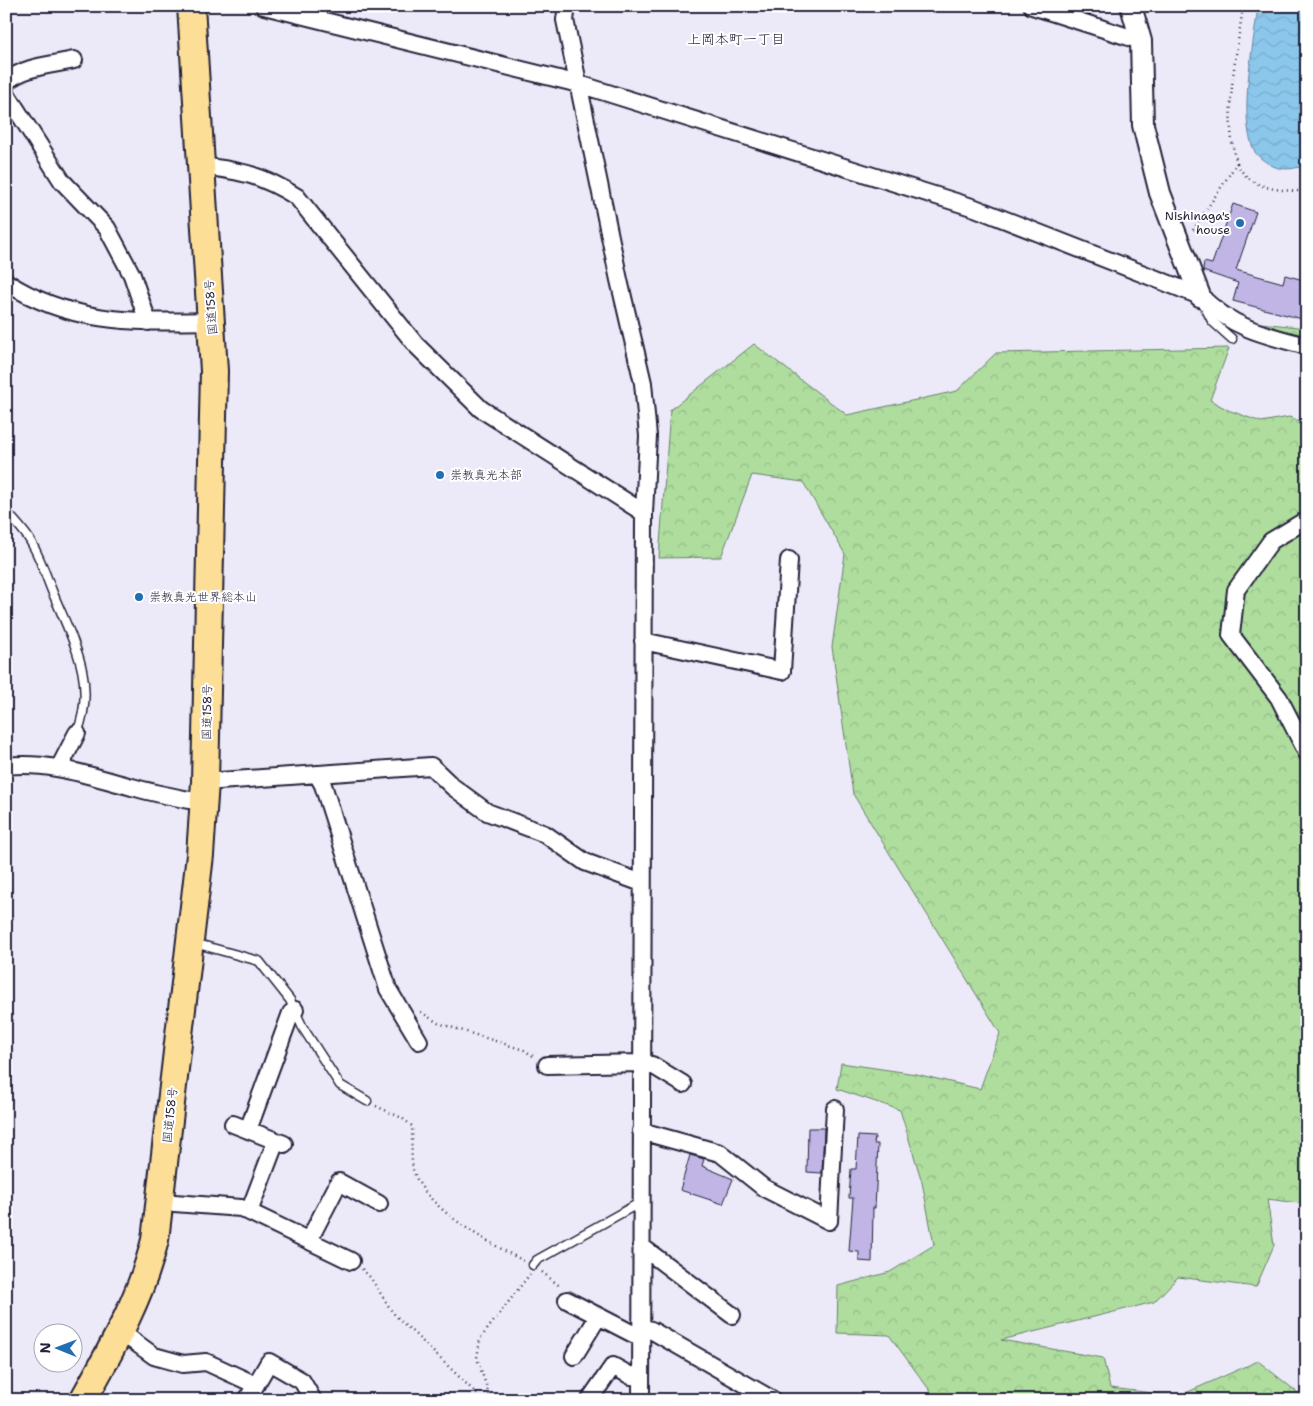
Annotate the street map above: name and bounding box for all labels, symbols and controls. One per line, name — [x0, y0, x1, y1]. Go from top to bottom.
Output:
district label: 上岡本町一丁目 — [687, 30, 785, 48]
place label: Nishinaga's house — [1165, 208, 1230, 238]
marker: Nishinaga's house — [1234, 217, 1246, 229]
street label: 国道158号 — [201, 278, 221, 336]
place label: 崇教真光本部 — [450, 467, 522, 483]
marker: 崇教真光本部 — [434, 469, 446, 481]
place label: 崇教真光世界総本山 — [149, 589, 257, 605]
marker: 崇教真光世界総本山 — [133, 591, 145, 603]
street label: 国道158号 — [199, 684, 215, 740]
street label: 国道158号 — [159, 1086, 181, 1144]
north arrow — [32, 1324, 82, 1374]
text: N — [36, 1342, 54, 1353]

